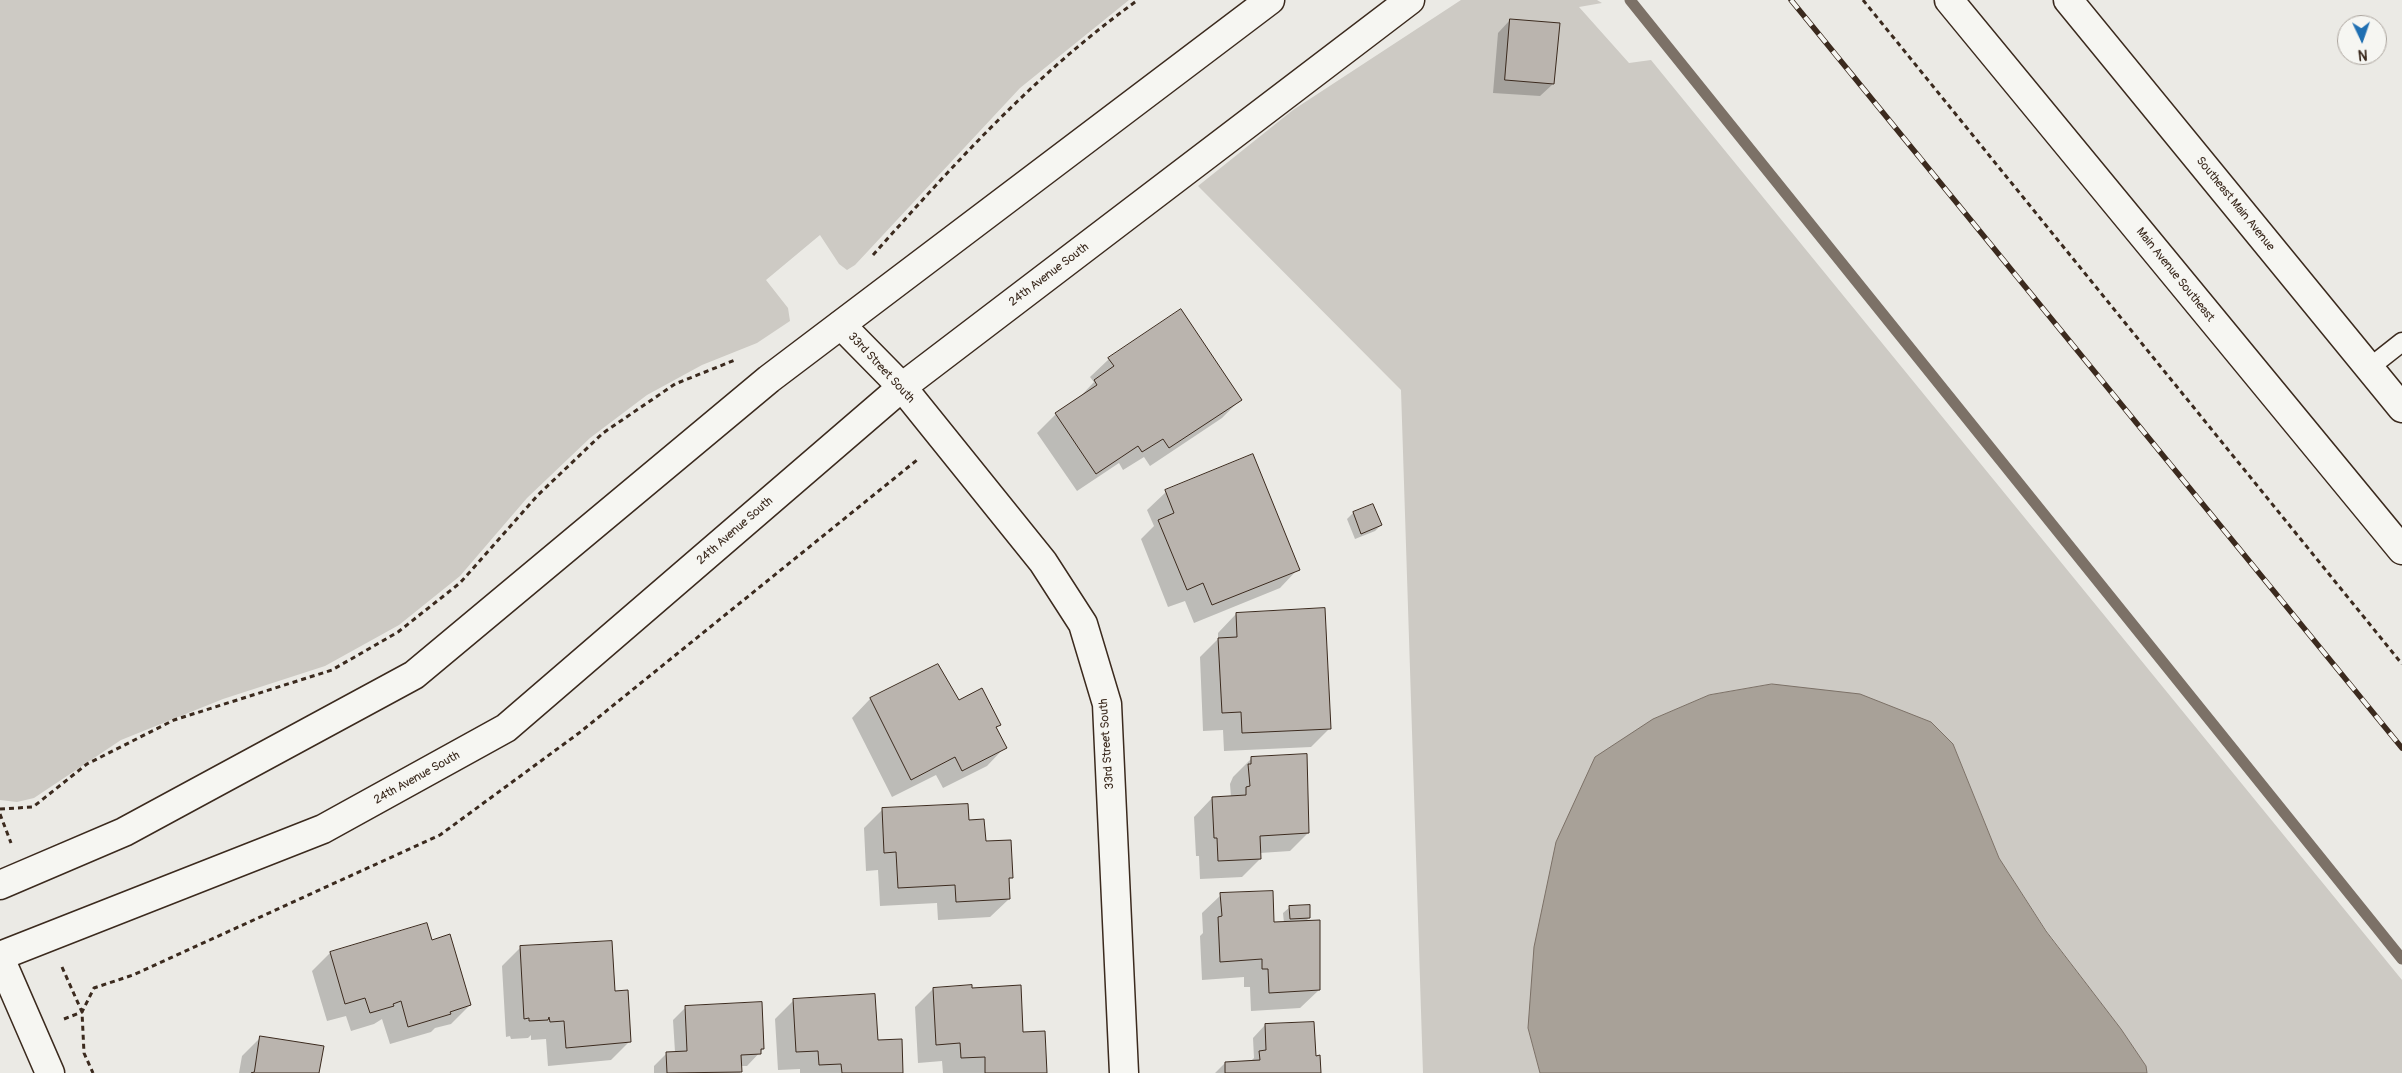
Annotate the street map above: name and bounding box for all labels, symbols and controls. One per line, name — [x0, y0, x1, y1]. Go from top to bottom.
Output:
north arrow — [2337, 15, 2387, 65]
text: N — [2358, 46, 2368, 63]
street label: Southeast Main Avenue — [2193, 154, 2277, 254]
street label: Main Avenue Southeast — [2133, 225, 2217, 325]
street label: 24th Avenue South — [1006, 240, 1092, 310]
street label: 33rd Street South — [845, 330, 917, 406]
street label: 24th Avenue South — [694, 494, 776, 568]
street label: 33rd Street South — [1097, 698, 1117, 790]
street label: 24th Avenue South — [371, 748, 463, 808]

